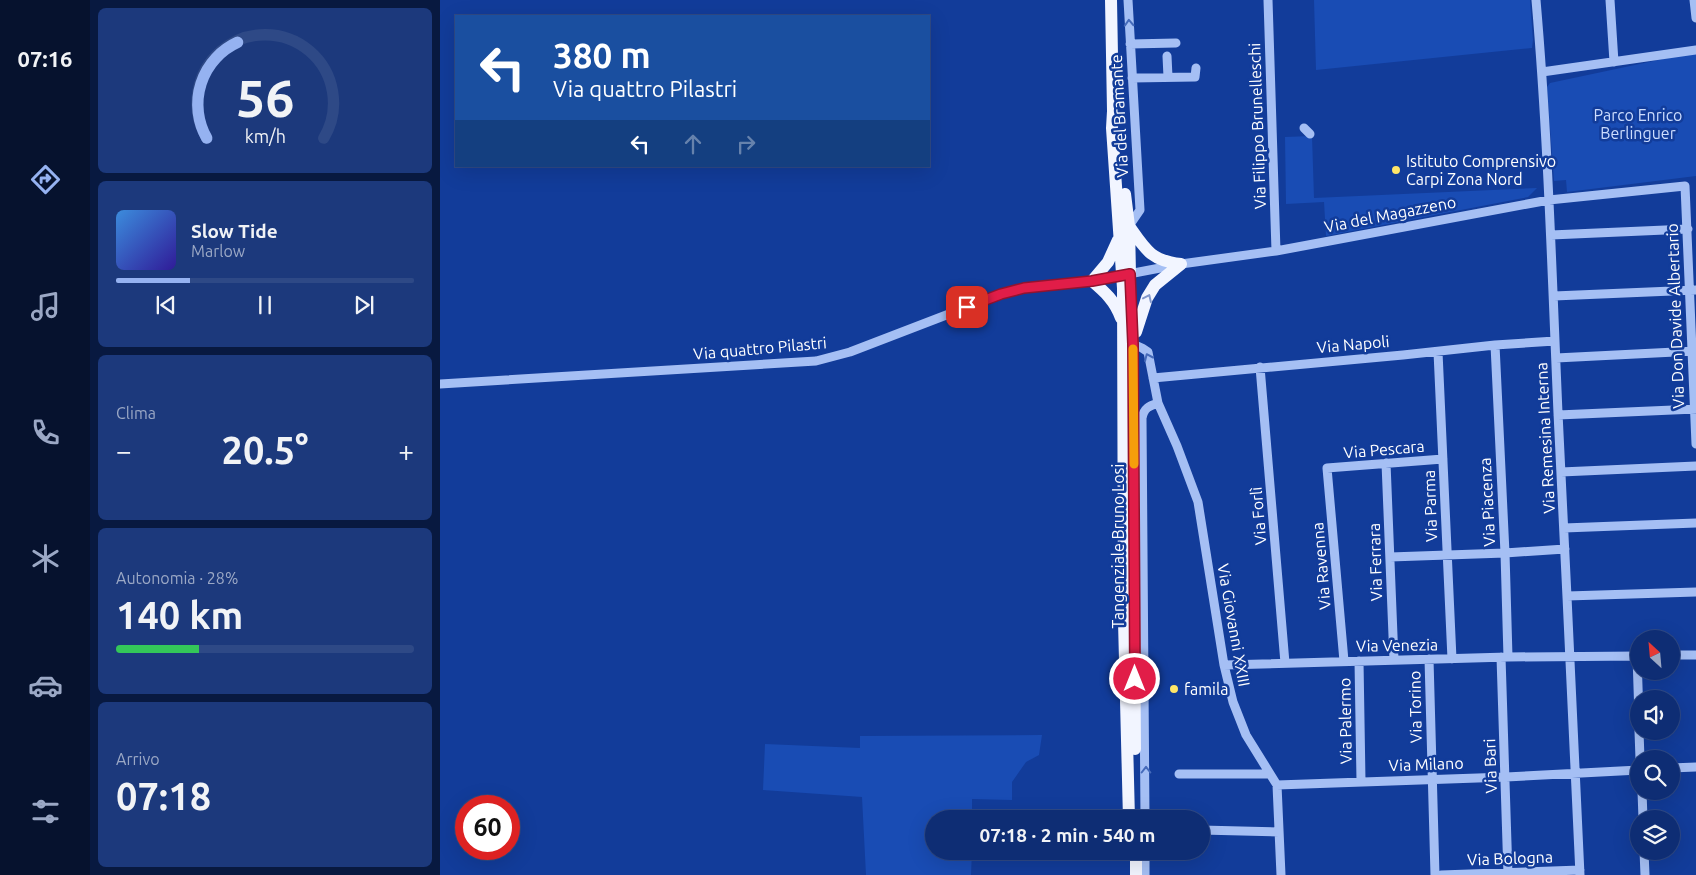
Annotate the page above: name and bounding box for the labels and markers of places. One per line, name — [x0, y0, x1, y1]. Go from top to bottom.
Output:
place label: Istituto Comprensivo Carpi Zona Nord — [1406, 152, 1556, 188]
marker: Istituto Comprensivo Carpi Zona Nord — [1390, 164, 1402, 176]
pin — [946, 286, 988, 328]
place label: famila — [1184, 680, 1228, 698]
marker: famila — [1168, 683, 1180, 695]

